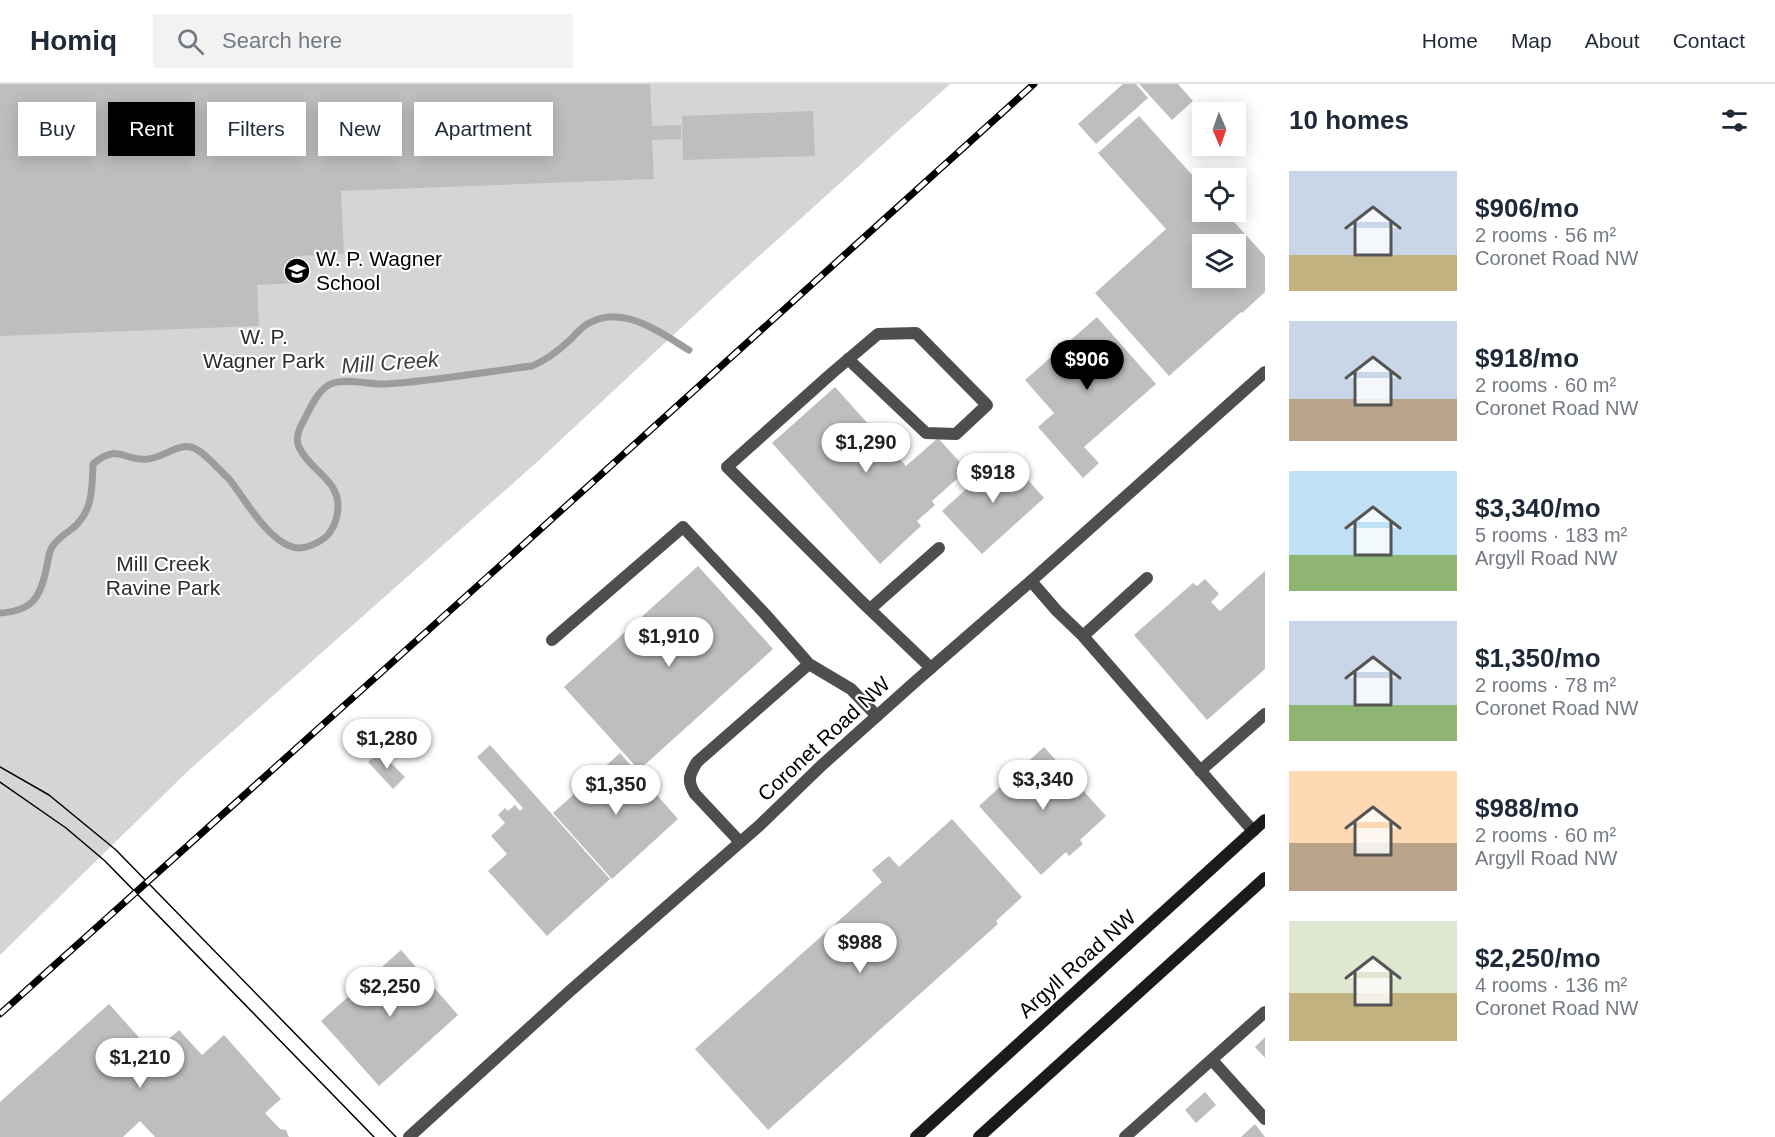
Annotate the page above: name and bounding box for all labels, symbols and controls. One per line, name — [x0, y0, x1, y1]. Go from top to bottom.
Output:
search box — [153, 14, 573, 68]
text: Homiq — [30, 25, 117, 56]
icon: search — [174, 25, 207, 58]
text: Search here — [222, 28, 342, 53]
text: Home — [1422, 29, 1478, 52]
text: Map — [1511, 29, 1552, 52]
text: About — [1585, 29, 1640, 52]
text: Contact — [1673, 29, 1745, 52]
chip: Buy — [18, 102, 96, 156]
chip: Rent — [108, 102, 195, 156]
chip: Filters — [207, 102, 306, 156]
chip: New — [318, 102, 402, 156]
chip: Apartment — [414, 102, 553, 156]
north arrow — [1192, 102, 1246, 156]
map controls — [1192, 102, 1246, 288]
icon: filters — [1718, 104, 1751, 137]
text: 10 homes — [1289, 105, 1409, 135]
button: locate — [1192, 168, 1246, 222]
text: $906/mo — [1475, 193, 1579, 223]
icon: home — [1337, 195, 1409, 267]
text: 2 rooms · 56 m² — [1475, 224, 1616, 246]
button: layers — [1192, 234, 1246, 288]
place label: W. P. Wagner School — [316, 247, 442, 294]
text: Coronet Road NW — [1475, 247, 1638, 269]
school or university icon: W. P. Wagner School — [282, 256, 312, 286]
park label: W. P. Wagner Park — [203, 325, 325, 372]
pin: $906 — [1051, 340, 1123, 391]
text: $918/mo — [1475, 343, 1579, 373]
icon: home — [1337, 345, 1409, 417]
water label: Mill Creek — [340, 347, 441, 378]
text: $906 — [1065, 348, 1109, 370]
text: 2 rooms · 60 m² — [1475, 374, 1616, 396]
text: Coronet Road NW — [1475, 397, 1638, 419]
pin: $1,290 — [817, 423, 915, 474]
text: $1,290 — [835, 431, 897, 453]
pin: $918 — [957, 453, 1029, 504]
text: $918 — [971, 461, 1015, 483]
text: $3,340/mo — [1475, 493, 1601, 523]
icon: home — [1337, 495, 1409, 567]
text: 5 rooms · 183 m² — [1475, 524, 1627, 546]
text: Argyll Road NW — [1475, 547, 1617, 569]
park label: Mill Creek Ravine Park — [106, 552, 221, 599]
pin: $1,910 — [620, 617, 718, 668]
text: $1,910 — [638, 625, 700, 647]
text: $1,350/mo — [1475, 643, 1601, 673]
icon: home — [1337, 645, 1409, 717]
street label: Coronet Road NW — [753, 672, 894, 806]
text: 2 rooms · 78 m² — [1475, 674, 1616, 696]
text: Coronet Road NW — [1475, 697, 1638, 719]
pin: $1,280 — [338, 719, 436, 770]
text: $1,280 — [356, 727, 418, 749]
pin: $3,340 — [994, 760, 1092, 811]
pin: $1,350 — [567, 765, 665, 816]
text: $3,340 — [1012, 768, 1074, 790]
text: $1,350 — [585, 773, 647, 795]
text: $988/mo — [1475, 793, 1579, 823]
icon: home — [1337, 795, 1409, 867]
text: 2 rooms · 60 m² — [1475, 824, 1616, 846]
text: Argyll Road NW — [1475, 847, 1617, 869]
street label: Argyll Road NW — [1013, 905, 1140, 1022]
pin: $988 — [824, 923, 896, 974]
text: $988 — [838, 931, 882, 953]
text: $2,250/mo — [1475, 943, 1601, 973]
icon: home — [1337, 945, 1409, 1017]
pin: $2,250 — [341, 967, 439, 1018]
text: 4 rooms · 136 m² — [1475, 974, 1627, 996]
text: $2,250 — [359, 975, 421, 997]
text: Coronet Road NW — [1475, 997, 1638, 1019]
pin: $1,210 — [91, 1038, 189, 1089]
text: $1,210 — [109, 1046, 171, 1068]

